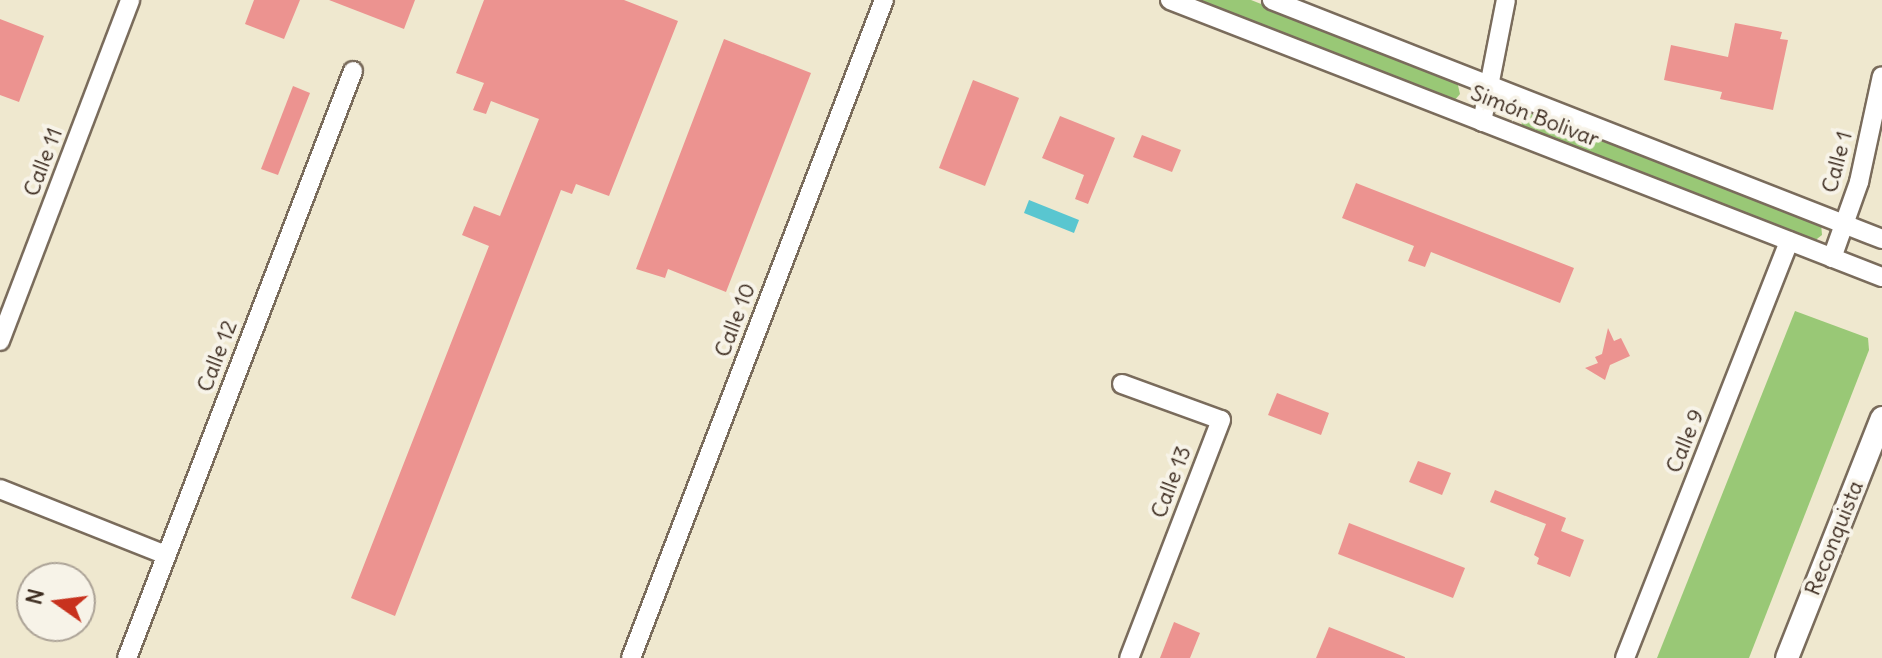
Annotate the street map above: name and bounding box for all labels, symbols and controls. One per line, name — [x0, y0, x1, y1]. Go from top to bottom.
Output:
street label: Simón Bolivar — [1467, 79, 1603, 153]
street label: Calle 11 — [18, 124, 68, 200]
street label: Calle 1 — [1816, 128, 1858, 196]
street label: Calle 10 — [709, 279, 761, 361]
street label: Calle 12 — [191, 316, 243, 396]
street label: Calle 9 — [1660, 405, 1710, 477]
street label: Calle 13 — [1145, 442, 1197, 522]
street label: Reconquista — [1799, 477, 1869, 599]
north arrow — [16, 562, 96, 642]
text: N — [19, 586, 50, 607]

